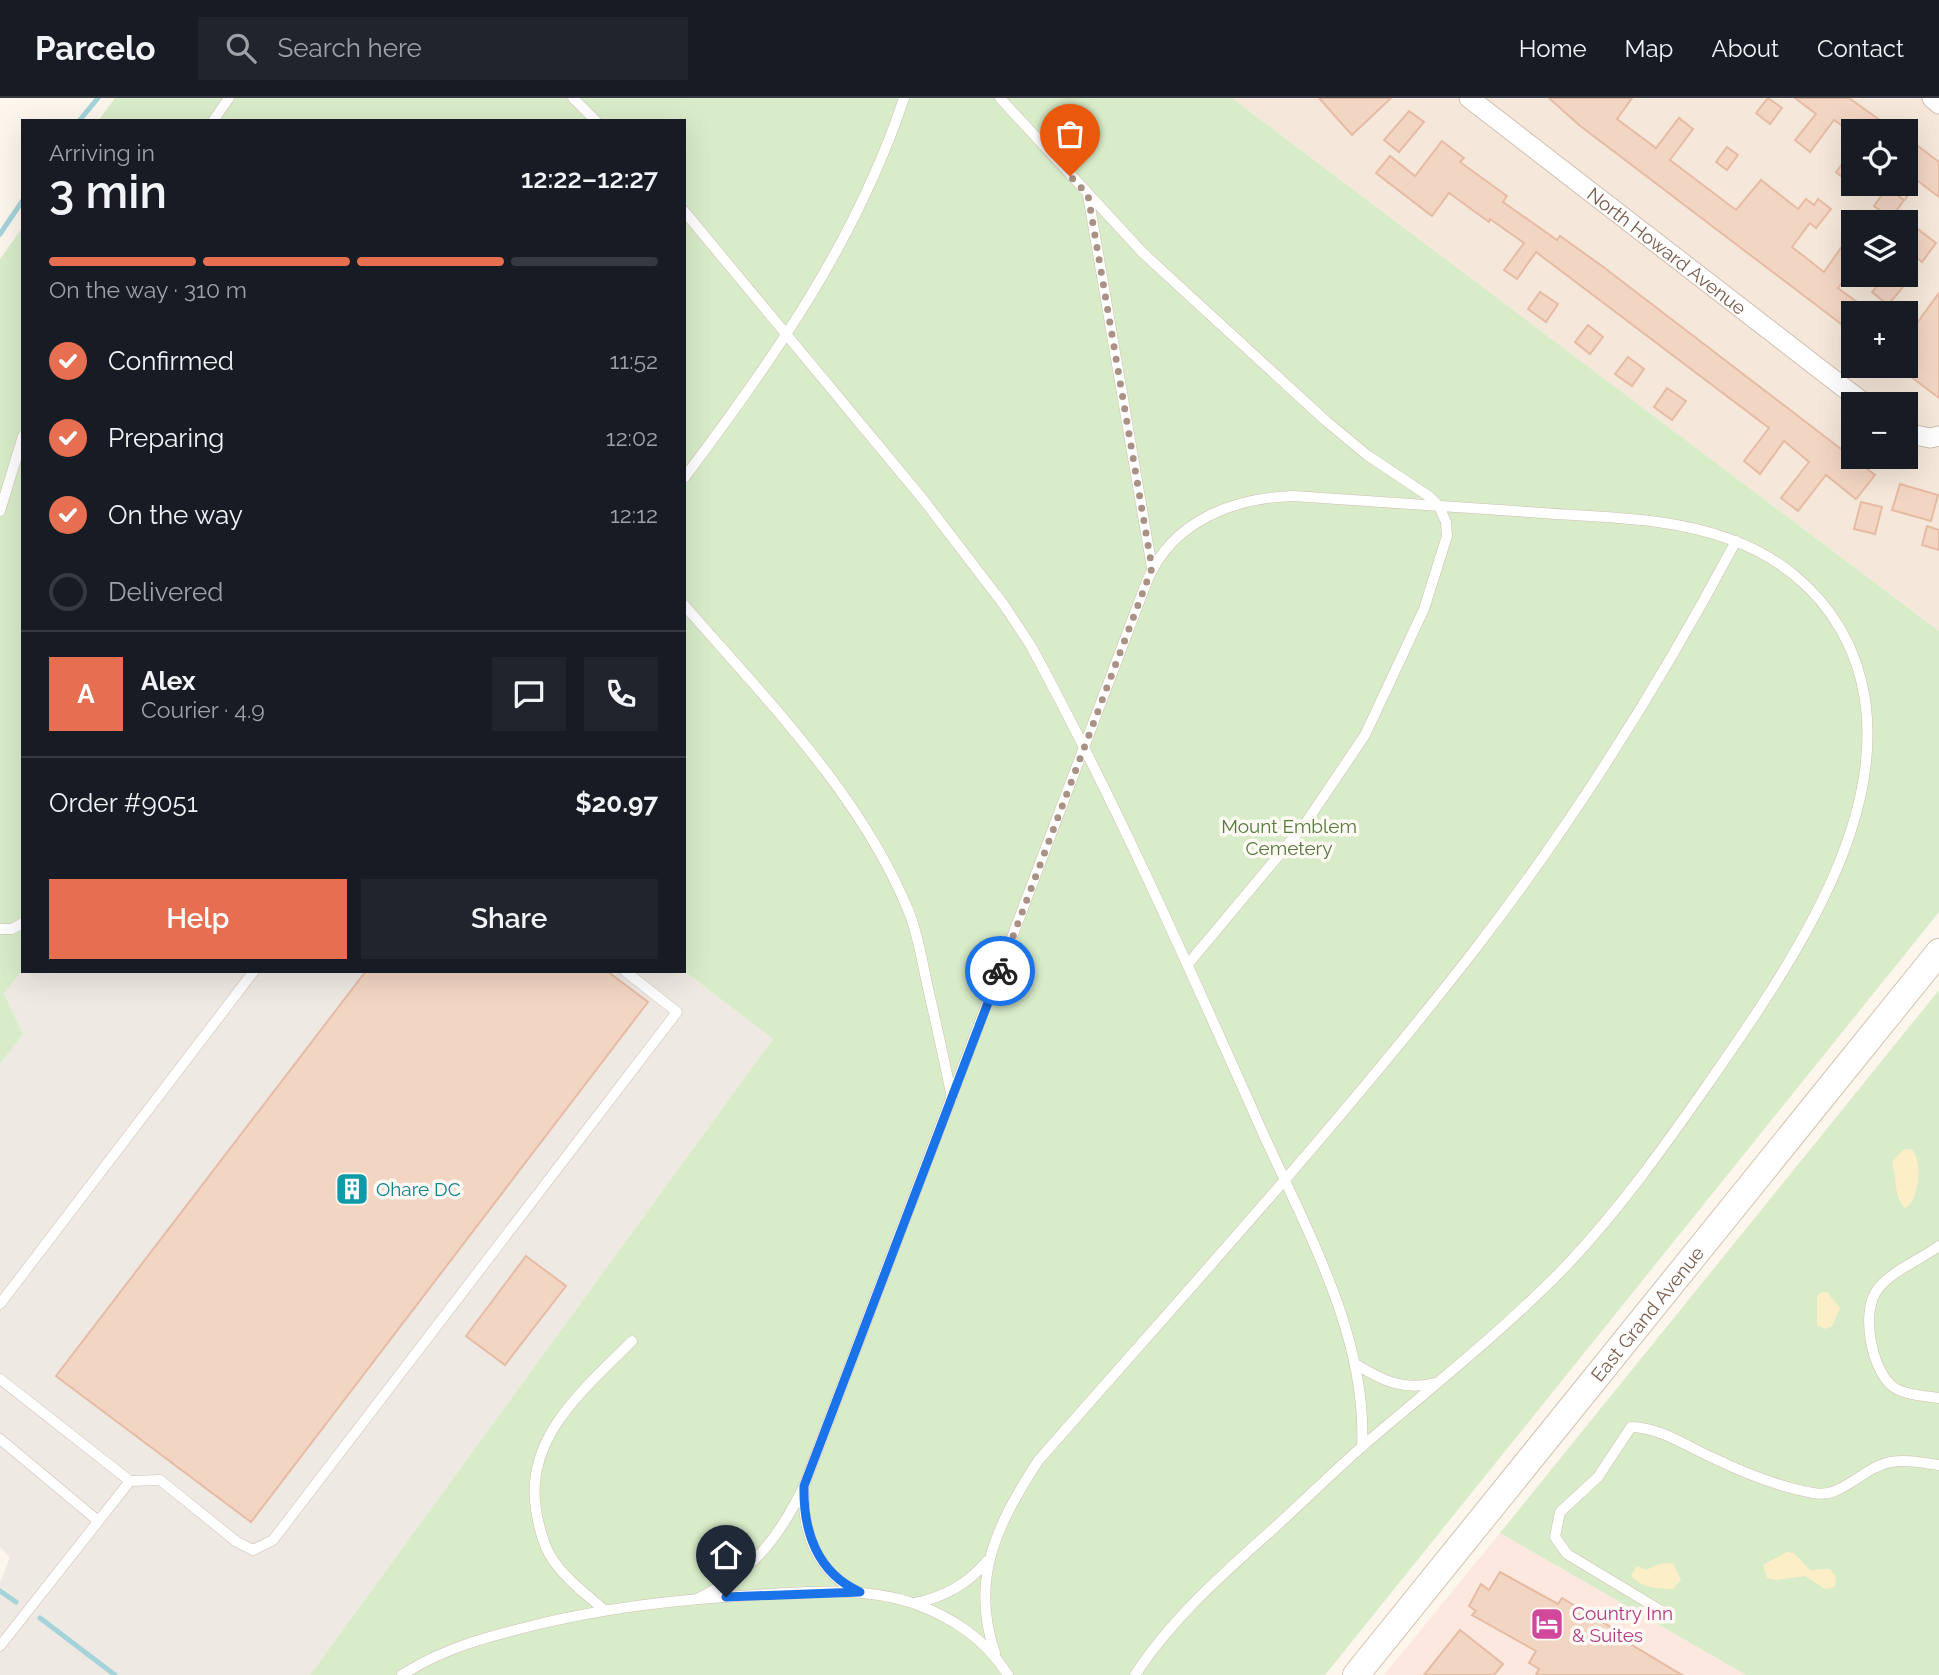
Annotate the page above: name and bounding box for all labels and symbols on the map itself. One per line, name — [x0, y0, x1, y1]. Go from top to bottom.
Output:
pin — [1040, 104, 1100, 176]
street label: North Howard Avenue — [1583, 183, 1750, 319]
park label: Mount Emblem Cemetery — [1221, 815, 1357, 859]
courier — [965, 936, 1035, 1006]
building icon: Ohare DC — [333, 1170, 371, 1208]
place label: Ohare DC — [376, 1178, 461, 1200]
street label: East Grand Avenue — [1586, 1242, 1708, 1386]
pin — [696, 1525, 756, 1597]
place label: Country Inn & Suites — [1572, 1602, 1673, 1646]
hotel icon: Country Inn & Suites — [1528, 1605, 1566, 1643]

